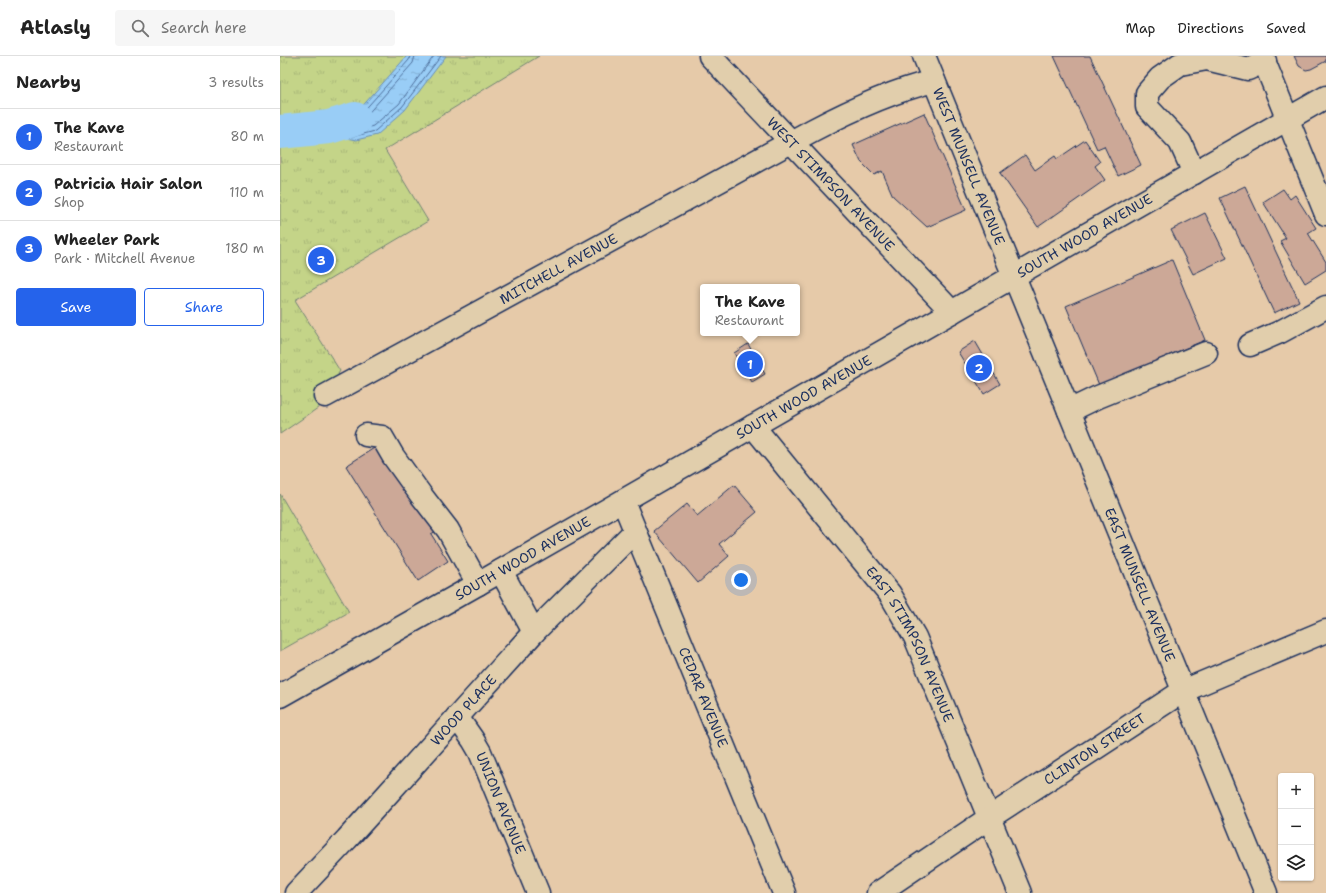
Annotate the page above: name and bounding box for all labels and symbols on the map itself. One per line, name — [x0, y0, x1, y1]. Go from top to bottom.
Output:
street label: WEST MUNSELL AVENUE — [929, 85, 1009, 248]
street label: WEST STIMPSON AVENUE — [763, 113, 899, 255]
street label: SOUTH WOOD AVENUE — [1013, 189, 1156, 282]
street label: MITCHELL AVENUE — [496, 229, 621, 308]
pin: 3 — [308, 245, 334, 275]
pin: 1 — [737, 349, 763, 379]
street label: SOUTH WOOD AVENUE — [733, 351, 875, 443]
pin: 2 — [966, 353, 992, 383]
street label: EAST MUNSELL AVENUE — [1100, 505, 1180, 665]
street label: SOUTH WOOD AVENUE — [452, 512, 594, 604]
street label: EAST STIMPSON AVENUE — [862, 562, 958, 725]
your location — [731, 570, 751, 590]
street label: CEDAR AVENUE — [675, 644, 732, 750]
street label: WOOD PLACE — [427, 670, 500, 750]
street label: CLINTON STREET — [1040, 709, 1149, 789]
street label: UNION AVENUE — [472, 749, 530, 857]

